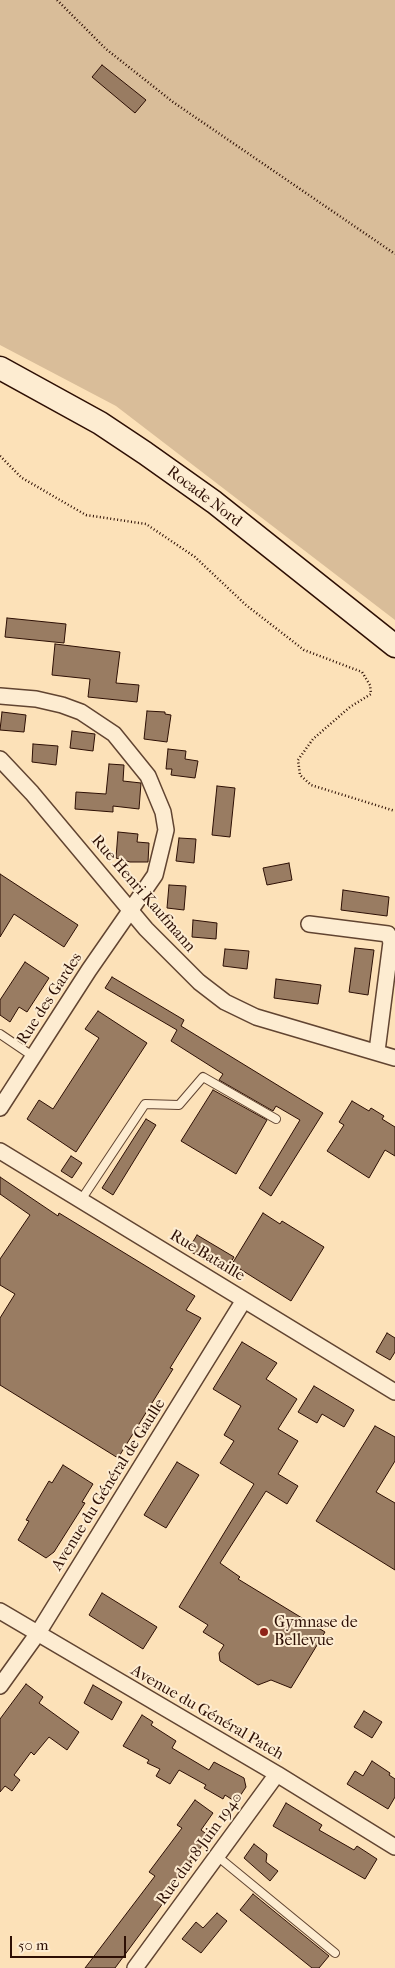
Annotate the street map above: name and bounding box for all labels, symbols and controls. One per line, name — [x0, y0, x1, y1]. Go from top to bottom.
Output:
street label: Rocade Nord — [163, 462, 245, 532]
street label: Rue Henri Kaufmann — [87, 831, 199, 957]
street label: Rue des Gardes — [13, 950, 87, 1048]
street label: Rue Bataille — [166, 1226, 248, 1286]
street label: Avenue du Général de Gaulle — [48, 1395, 170, 1575]
place label: Gymnase de Bellevue — [274, 1613, 358, 1651]
marker: Gymnase de Bellevue — [258, 1626, 270, 1638]
street label: Avenue du Général Patch — [127, 1661, 287, 1765]
street label: Rue du 18 Juin 1940 — [153, 1789, 247, 1909]
scale bar — [12, 1926, 129, 1958]
text: 50 m — [18, 1936, 48, 1954]

